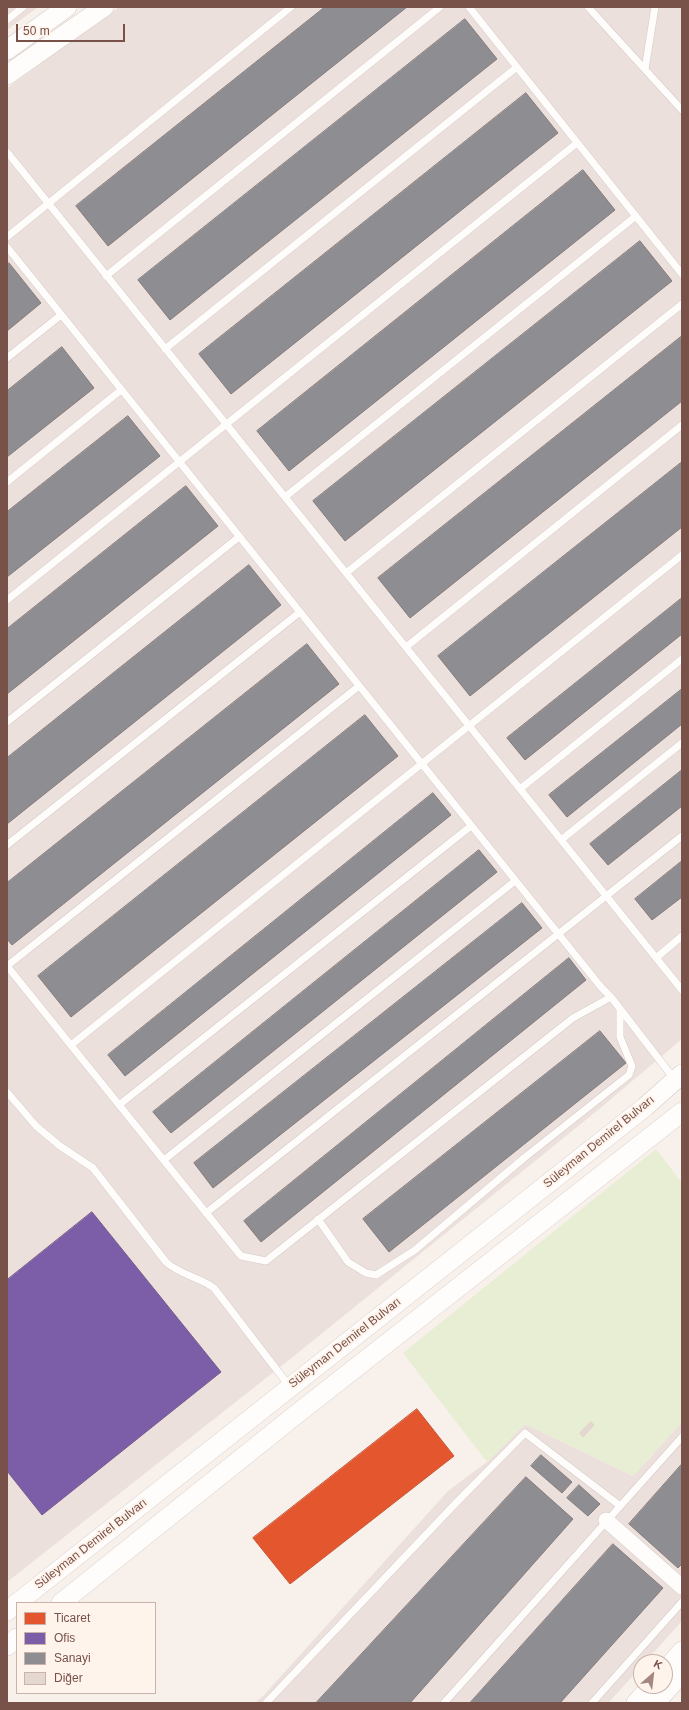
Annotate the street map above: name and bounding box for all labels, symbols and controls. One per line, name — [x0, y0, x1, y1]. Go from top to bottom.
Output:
scale bar — [18, 16, 127, 42]
text: 50 m — [23, 24, 50, 38]
street label: Süleyman Demirel Bulvarı — [541, 1093, 657, 1191]
street label: Süleyman Demirel Bulvarı — [286, 1295, 404, 1391]
street label: Süleyman Demirel Bulvarı — [32, 1496, 150, 1592]
legend — [16, 1602, 156, 1694]
text: Ticaret — [54, 1611, 90, 1625]
text: Ofis — [54, 1631, 75, 1645]
text: Sanayi — [54, 1651, 91, 1665]
north arrow — [633, 1654, 673, 1694]
text: K — [652, 1657, 664, 1671]
text: Diğer — [54, 1671, 83, 1685]

